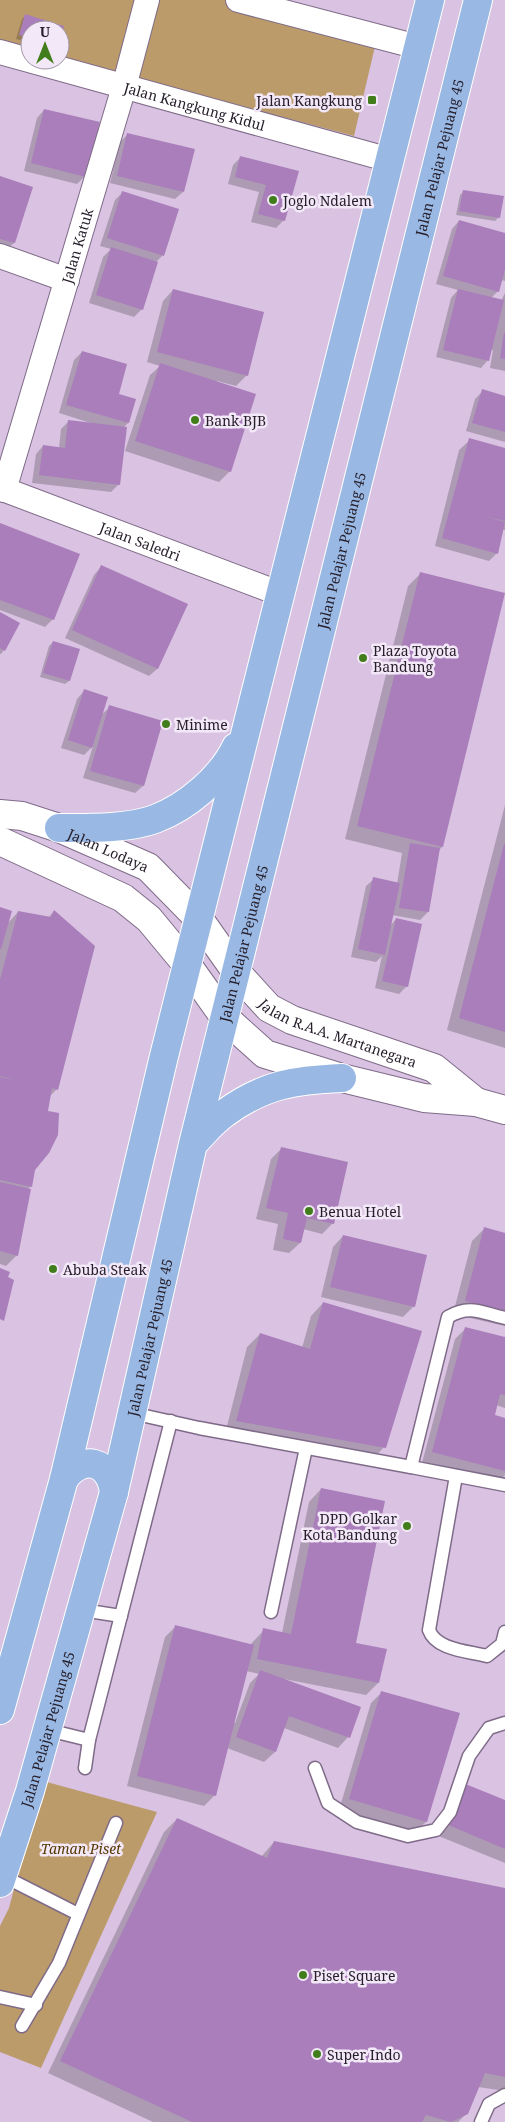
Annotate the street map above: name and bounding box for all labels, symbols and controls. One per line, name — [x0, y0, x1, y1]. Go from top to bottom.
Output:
north arrow — [20, 20, 70, 70]
text: U — [40, 22, 51, 41]
street label: Jalan Kangkung Kidul — [121, 77, 268, 135]
street label: Jalan Pelajar Pejuang 45 — [410, 77, 467, 239]
place label: Jalan Kangkung — [255, 91, 362, 110]
marker: Jalan Kangkung — [366, 94, 378, 106]
place label: Joglo Ndalem — [282, 191, 372, 210]
marker: Joglo Ndalem — [267, 194, 279, 206]
street label: Jalan Katuk — [56, 205, 97, 286]
place label: Bank BJB — [205, 411, 266, 430]
marker: Bank BJB — [189, 414, 201, 426]
street label: Jalan Pelajar Pejuang 45 — [312, 470, 370, 632]
street label: Jalan Saledri — [96, 517, 184, 565]
place label: Plaza Toyota Bandung — [373, 641, 457, 676]
marker: Plaza Toyota Bandung — [357, 652, 369, 664]
place label: Minime — [176, 715, 228, 734]
marker: Minime — [160, 718, 172, 730]
street label: Jalan Lodaya — [64, 823, 152, 876]
street label: Jalan Pelajar Pejuang 45 — [214, 863, 272, 1025]
street label: Jalan R.A.A. Martanegara — [254, 993, 420, 1071]
place label: Benua Hotel — [319, 1202, 402, 1221]
marker: Benua Hotel — [303, 1205, 315, 1217]
street label: Jalan Pelajar Pejuang 45 — [122, 1257, 176, 1419]
place label: Abuba Steak — [63, 1260, 147, 1279]
marker: Abuba Steak — [47, 1263, 59, 1275]
place label: DPD Golkar Kota Bandung — [303, 1509, 397, 1544]
marker: DPD Golkar Kota Bandung — [401, 1520, 413, 1532]
street label: Jalan Pelajar Pejuang 45 — [16, 1649, 78, 1810]
park label: Taman Piset — [41, 1839, 122, 1858]
place label: Piset Square — [313, 1966, 395, 1985]
marker: Piset Square — [297, 1969, 309, 1981]
place label: Super Indo — [327, 2045, 401, 2064]
marker: Super Indo — [311, 2048, 323, 2060]

